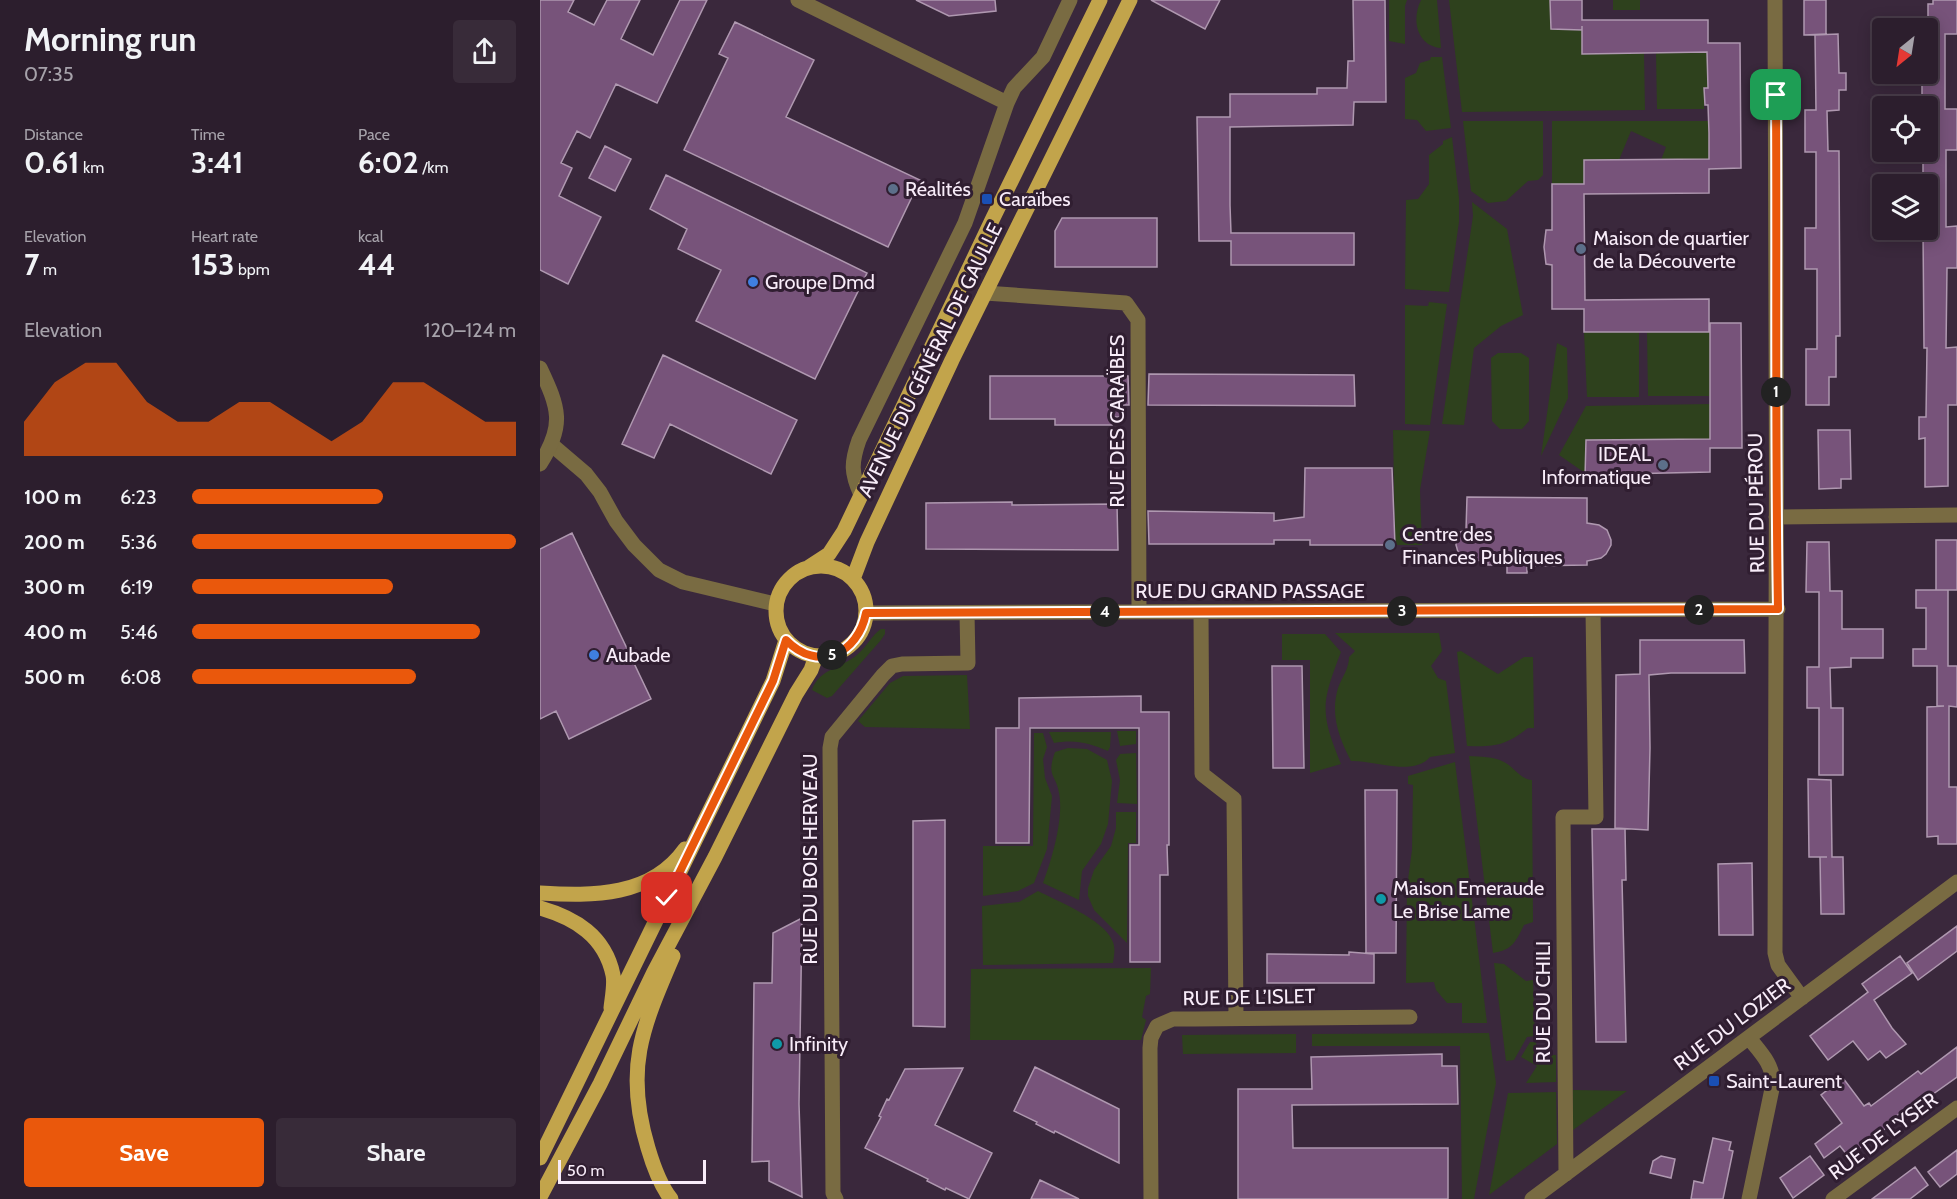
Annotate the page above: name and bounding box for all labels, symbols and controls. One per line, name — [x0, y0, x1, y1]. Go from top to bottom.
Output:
north arrow — [1872, 18, 1938, 84]
map controls — [1872, 18, 1938, 240]
text: Morning run — [24, 19, 196, 59]
button: share — [453, 20, 516, 83]
text: 07:35 — [24, 62, 74, 86]
pin — [1750, 69, 1801, 120]
icon: arrive — [1759, 78, 1792, 111]
button: locate — [1872, 96, 1938, 162]
text: Distance — [24, 125, 83, 144]
text: Time — [191, 125, 225, 144]
text: Pace — [358, 125, 390, 144]
text: 0.61 — [24, 144, 79, 181]
text: 3:41 — [191, 144, 243, 181]
text: 6:02 — [358, 144, 419, 181]
text: km — [79, 158, 104, 177]
text: /km — [419, 158, 449, 177]
button: layers — [1872, 174, 1938, 240]
place label: Réalités — [905, 177, 971, 201]
marker: Réalités — [886, 182, 900, 196]
place label: Caraïbes — [999, 187, 1071, 211]
marker: Caraïbes — [980, 192, 994, 206]
street label: AVENUE DU GÉNÉRAL DE GAULLE — [853, 219, 1007, 501]
place label: Maison de quartier de la Découverte — [1593, 226, 1750, 273]
text: Elevation — [24, 227, 87, 246]
text: Heart rate — [191, 227, 258, 246]
text: kcal — [358, 227, 384, 246]
marker: Maison de quartier de la Découverte — [1574, 242, 1588, 256]
text: 7 — [24, 246, 39, 283]
text: 153 — [191, 246, 234, 283]
text: 44 — [358, 246, 395, 283]
text: m — [39, 260, 57, 279]
text: bpm — [234, 260, 270, 279]
place label: Groupe Dmd — [765, 270, 875, 294]
marker: Groupe Dmd — [746, 275, 760, 289]
text: Elevation — [24, 318, 102, 342]
text: 120–124 m — [424, 318, 516, 342]
street label: RUE DES CARAÏBES — [1105, 334, 1129, 507]
pin: 1 — [1761, 377, 1791, 407]
text: 1 — [1773, 382, 1779, 401]
street label: RUE DU PÉROU — [1743, 433, 1769, 573]
place label: IDEAL Informatique — [1541, 442, 1651, 489]
marker: IDEAL Informatique — [1656, 458, 1670, 472]
text: 100 m — [24, 485, 82, 509]
text: 6:23 — [120, 485, 157, 509]
place label: Centre des Finances Publiques — [1402, 522, 1562, 569]
text: 200 m — [24, 530, 85, 554]
text: 5:36 — [120, 530, 157, 554]
marker: Centre des Finances Publiques — [1383, 538, 1397, 552]
text: 300 m — [24, 575, 85, 599]
text: 6:19 — [120, 575, 153, 599]
street label: RUE DU GRAND PASSAGE — [1135, 579, 1365, 603]
pin: 2 — [1684, 595, 1714, 625]
pin: 3 — [1387, 596, 1417, 626]
pin: 4 — [1090, 597, 1120, 627]
text: 2 — [1695, 600, 1703, 619]
text: 3 — [1398, 601, 1406, 620]
text: 4 — [1100, 602, 1110, 621]
text: 400 m — [24, 620, 87, 644]
text: 5:46 — [120, 620, 158, 644]
pin: 5 — [817, 640, 847, 670]
place label: Aubade — [606, 643, 671, 667]
text: 5 — [828, 645, 836, 664]
marker: Aubade — [587, 648, 601, 662]
text: 500 m — [24, 665, 85, 689]
text: 6:08 — [120, 665, 162, 689]
street label: RUE DU BOIS HERVEAU — [798, 753, 822, 965]
pin — [641, 872, 692, 923]
place label: Maison Emeraude Le Brise Lame — [1393, 876, 1544, 923]
icon: check — [650, 881, 683, 914]
marker: Maison Emeraude Le Brise Lame — [1374, 892, 1388, 906]
street label: RUE DU CHILI — [1531, 941, 1555, 1063]
street label: RUE DU LOZIER — [1669, 972, 1795, 1076]
street label: RUE DE L’ISLET — [1182, 984, 1316, 1010]
place label: Infinity — [789, 1032, 848, 1056]
marker: Infinity — [770, 1037, 784, 1051]
place label: Saint-Laurent — [1726, 1069, 1842, 1093]
marker: Saint-Laurent — [1707, 1074, 1721, 1088]
street label: RUE DE L'YSER — [1824, 1087, 1942, 1185]
button: Save — [24, 1118, 264, 1187]
button: Share — [276, 1118, 516, 1187]
scale bar — [558, 1157, 706, 1184]
text: 50 m — [567, 1161, 604, 1180]

